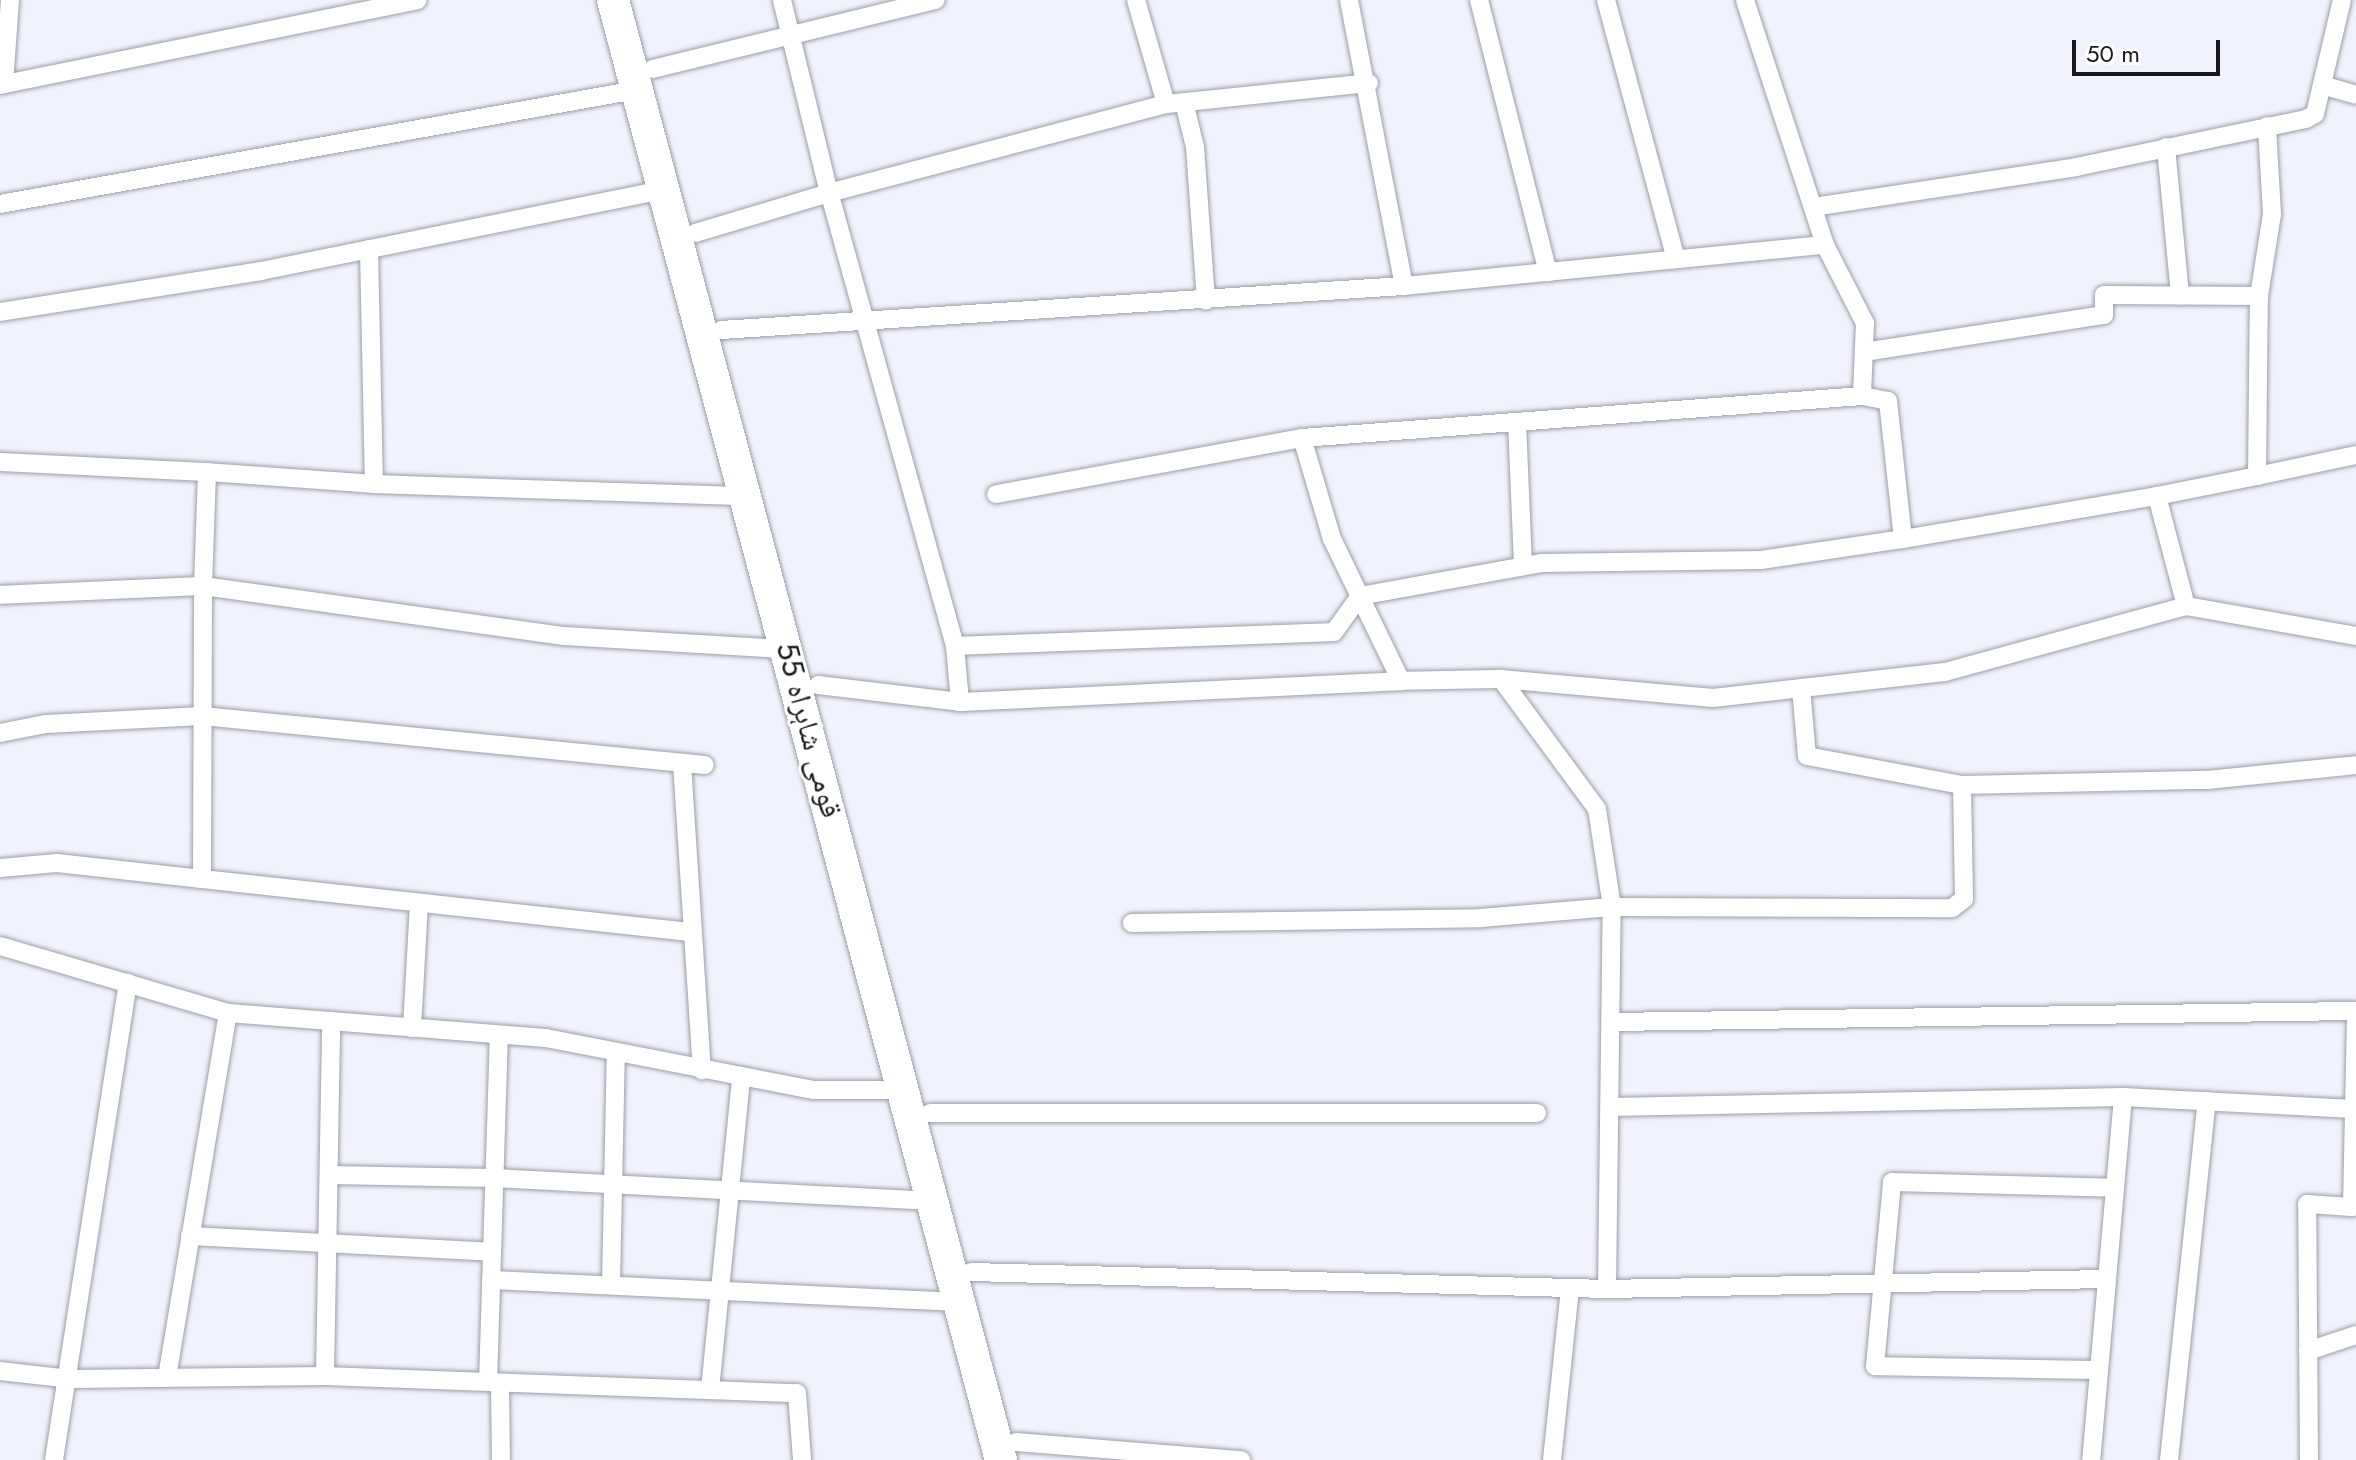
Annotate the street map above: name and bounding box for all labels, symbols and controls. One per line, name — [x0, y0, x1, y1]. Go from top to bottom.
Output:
scale bar — [2076, 24, 2224, 74]
text: 50 m — [2086, 36, 2140, 71]
street label: قومی شاہراہ 55 — [768, 638, 850, 822]

